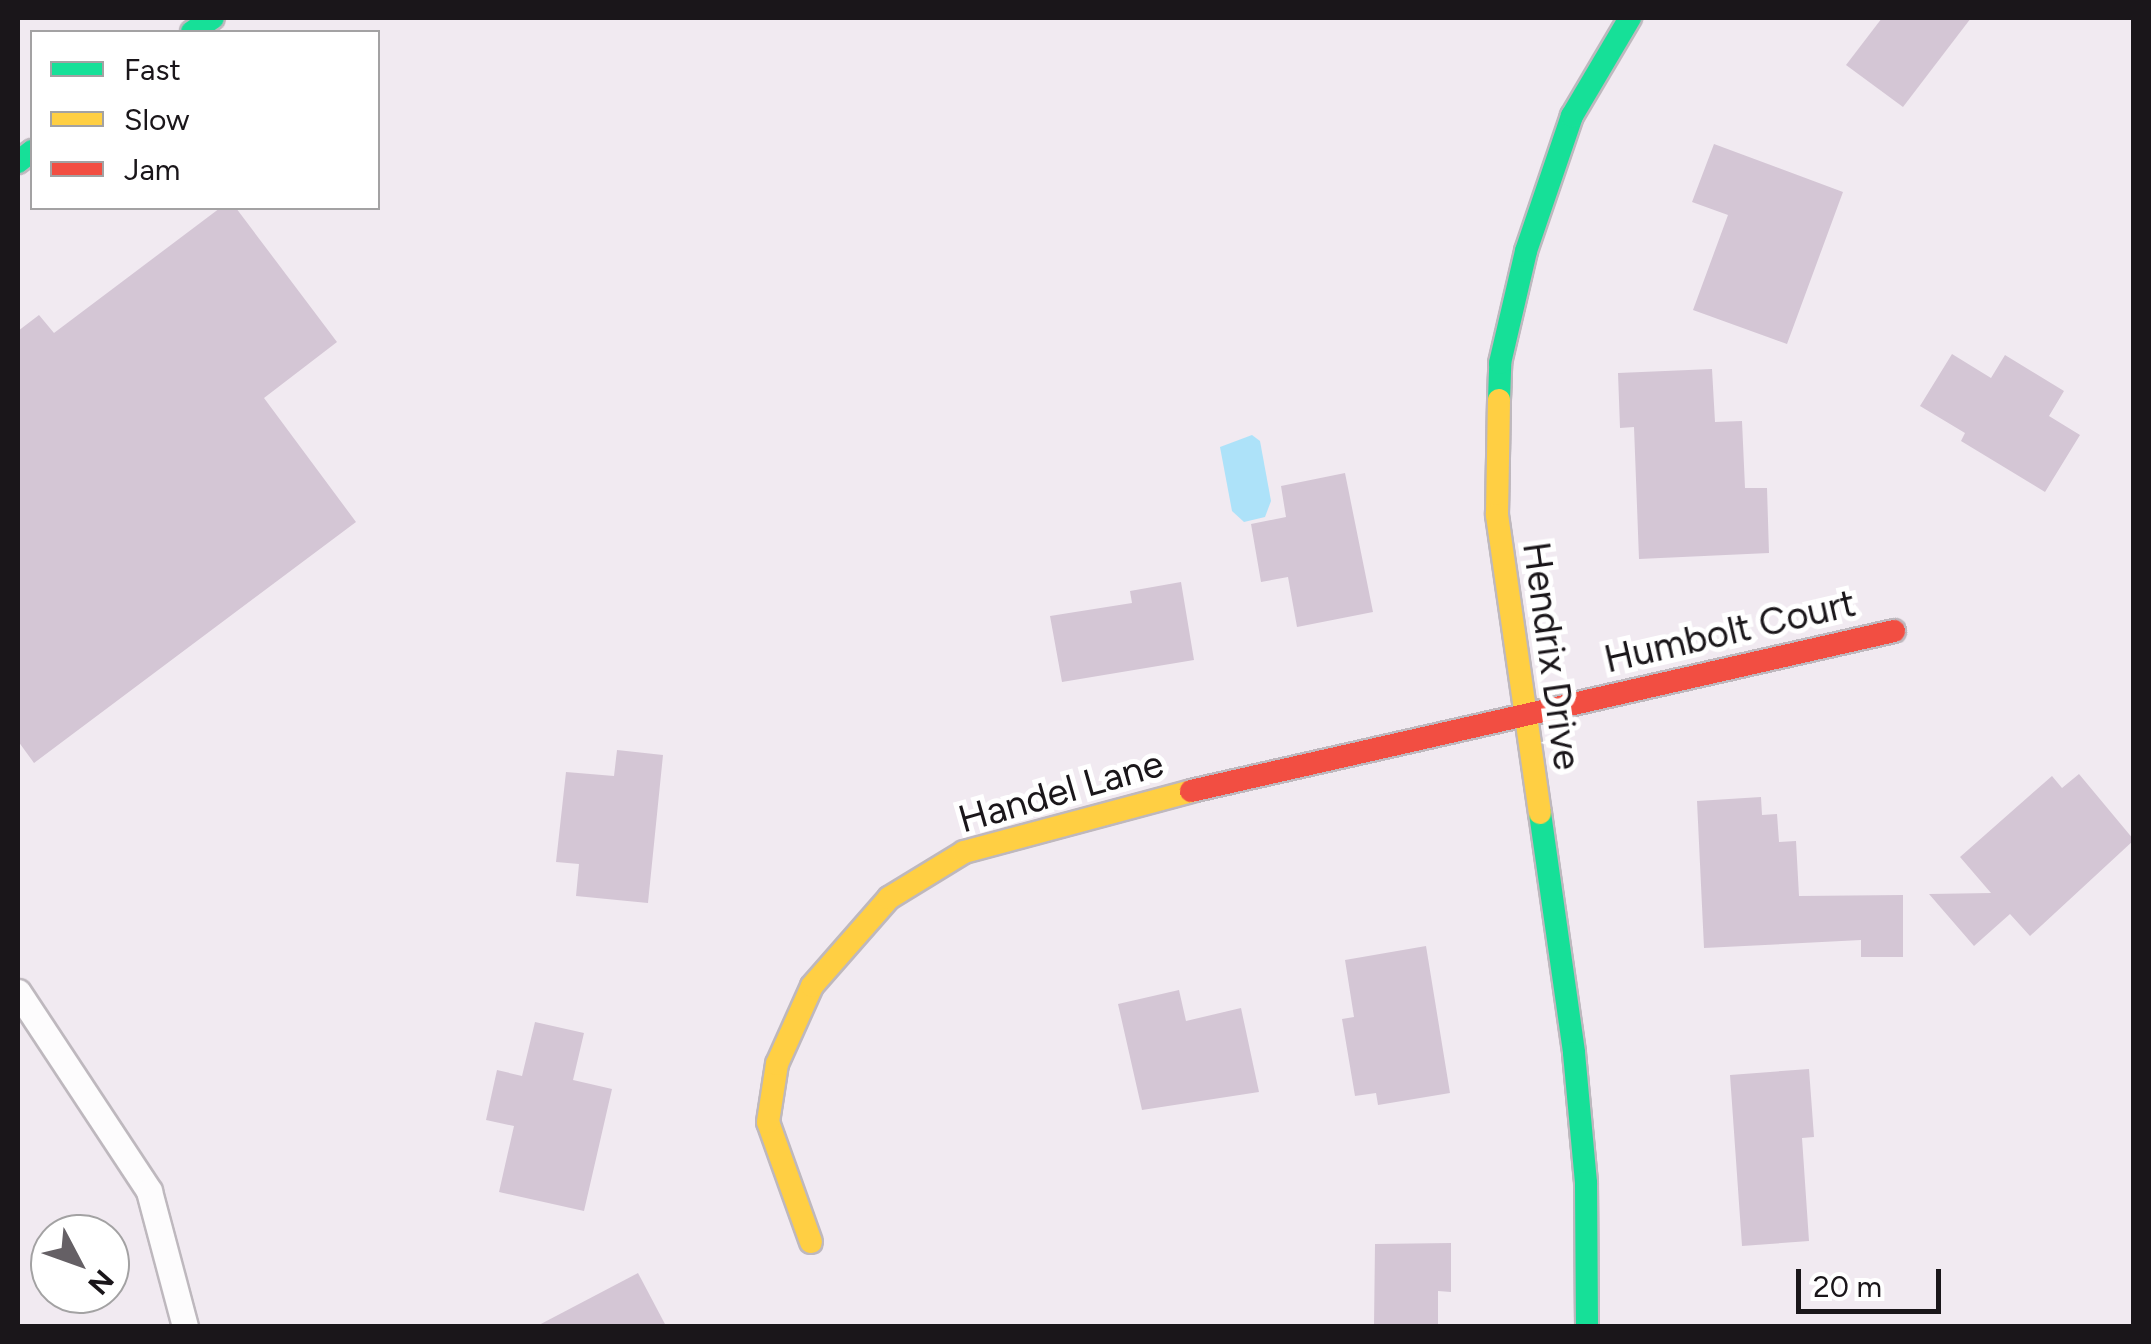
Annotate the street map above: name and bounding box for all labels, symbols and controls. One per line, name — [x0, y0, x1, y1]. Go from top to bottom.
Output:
legend — [30, 30, 380, 210]
text: Fast — [124, 51, 181, 88]
text: Slow — [124, 101, 190, 138]
text: Jam — [124, 151, 180, 188]
street label: Hendrix Drive — [1512, 539, 1590, 773]
street label: Humbolt Court — [1600, 581, 1860, 683]
street label: Handel Lane — [953, 741, 1169, 843]
north arrow — [30, 1214, 130, 1314]
scale bar — [1801, 1249, 1946, 1311]
text: N — [81, 1263, 121, 1302]
text: 20 m — [1813, 1268, 1882, 1305]

